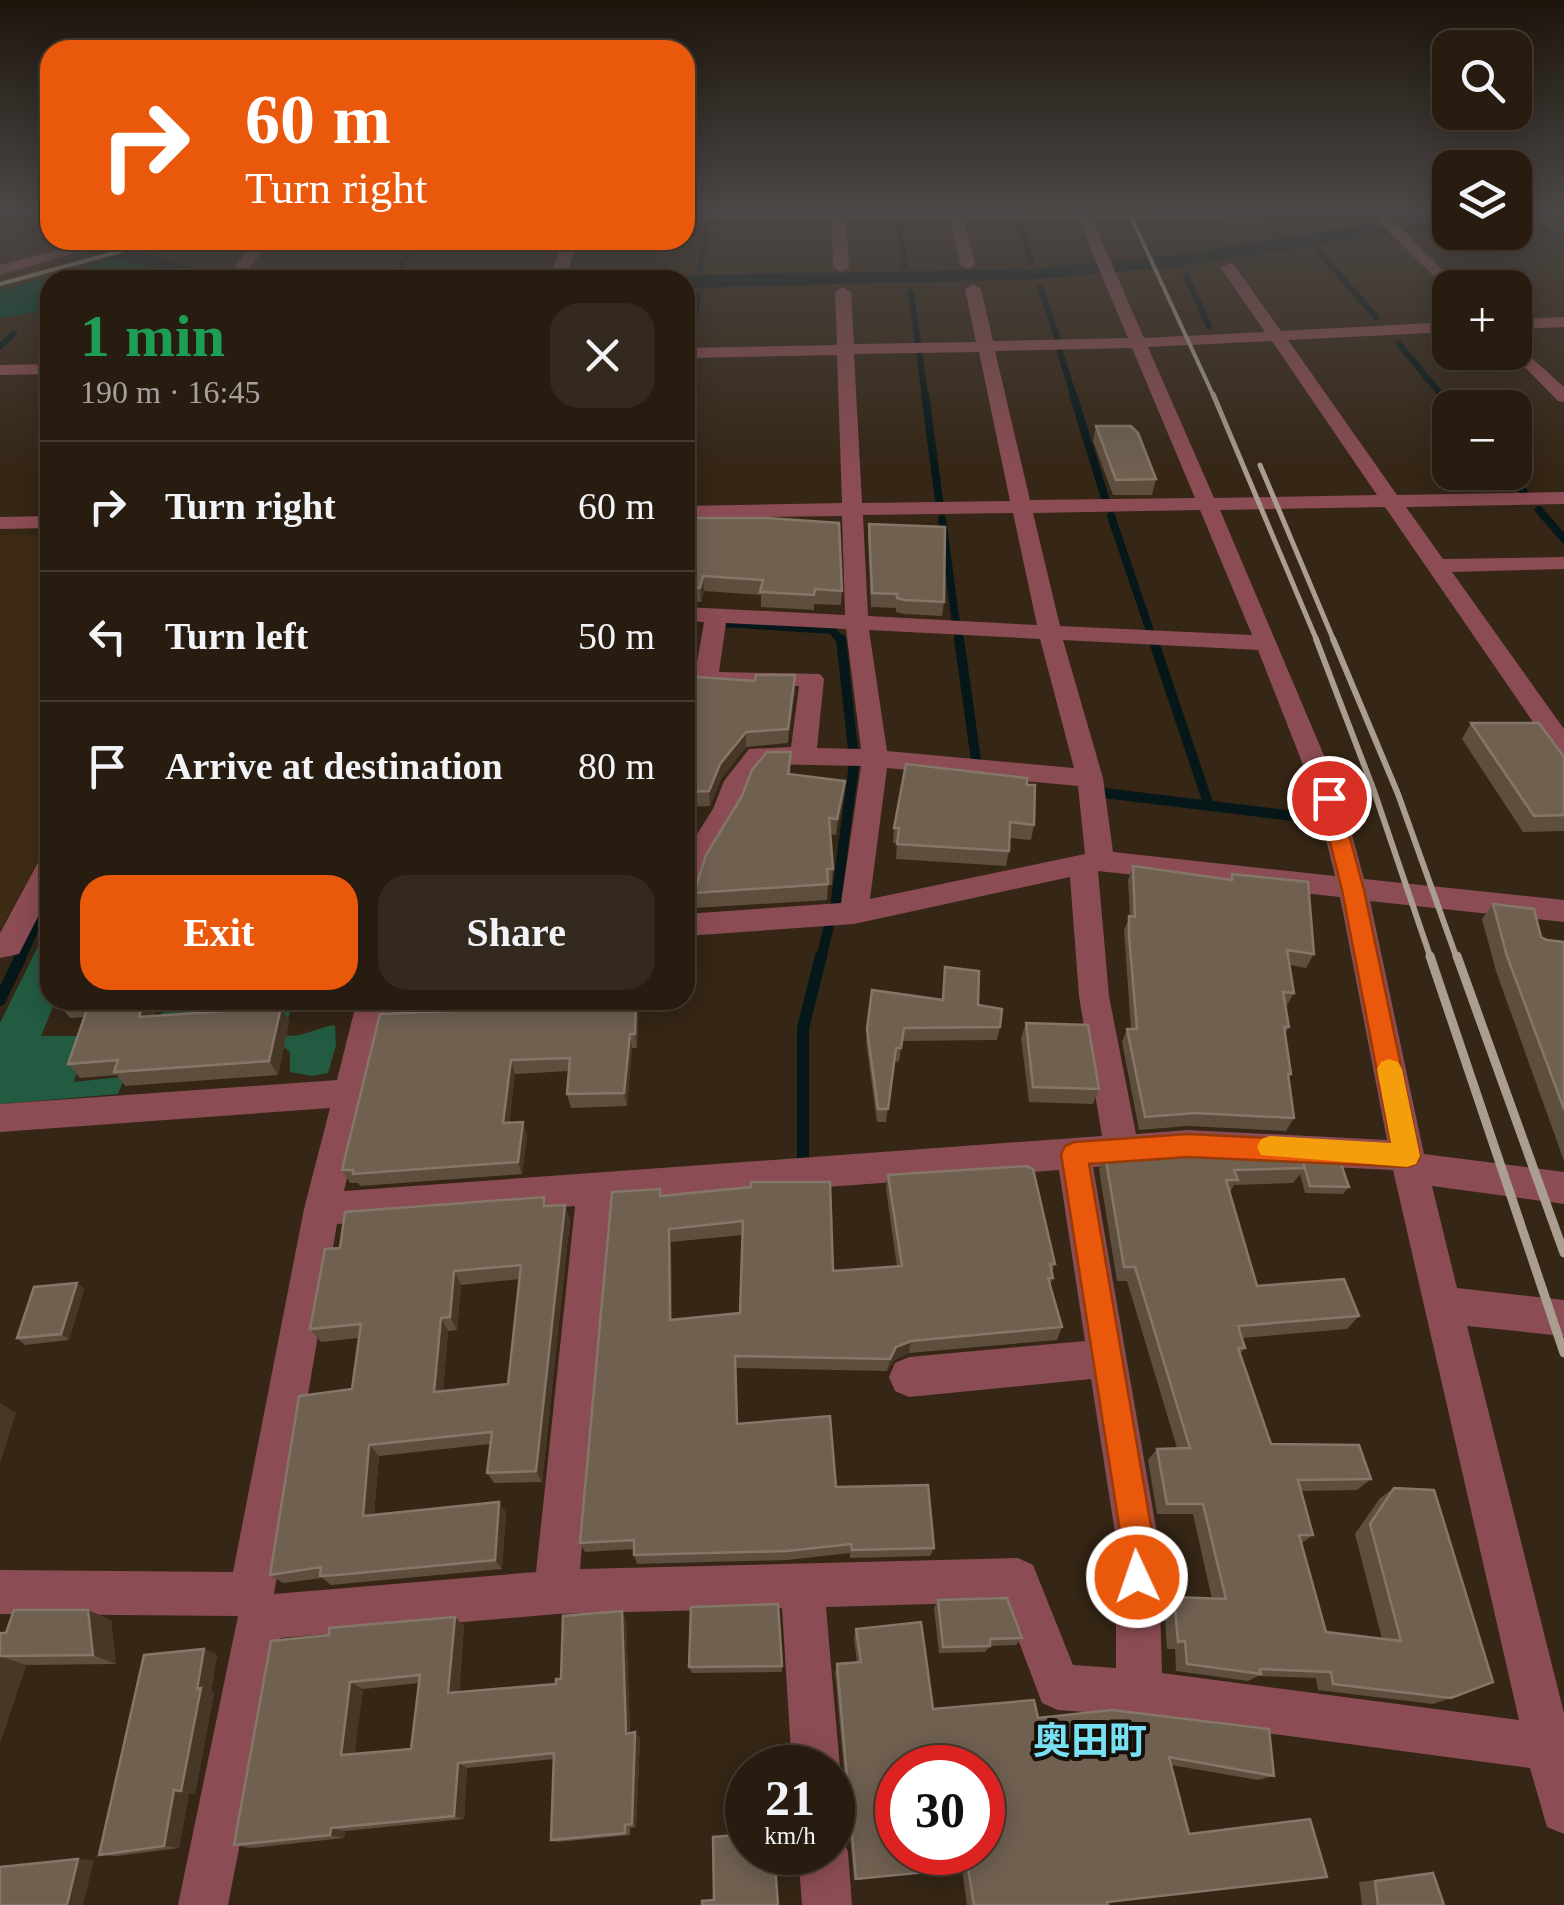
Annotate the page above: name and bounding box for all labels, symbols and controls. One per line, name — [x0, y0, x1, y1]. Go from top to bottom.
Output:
map controls — [1432, 30, 1532, 490]
button: search — [1432, 30, 1532, 130]
icon: right — [80, 80, 210, 210]
text: 60 m — [245, 81, 391, 158]
button: layers — [1432, 150, 1532, 250]
text: Turn right — [245, 163, 427, 213]
button: + — [1432, 270, 1532, 370]
text: 1 min — [80, 303, 225, 369]
button: close — [550, 303, 655, 408]
text: 190 m · 16:45 — [80, 374, 260, 410]
button: − — [1432, 390, 1532, 490]
icon: right — [80, 479, 135, 534]
text: Turn right — [165, 485, 336, 527]
text: 60 m — [578, 485, 655, 527]
icon: left — [80, 609, 135, 664]
text: Turn left — [165, 615, 308, 657]
text: 50 m — [578, 615, 655, 657]
icon: arrive — [80, 739, 135, 794]
text: Arrive at destination — [165, 745, 503, 787]
text: 80 m — [578, 745, 655, 787]
pin — [1287, 756, 1372, 841]
icon: arrive — [1302, 771, 1357, 826]
button: Exit — [80, 875, 358, 990]
button: Share — [378, 875, 655, 990]
position arrow — [1085, 1525, 1189, 1629]
district label: 奥田町 — [1033, 1720, 1147, 1762]
speed limit sign: 30 — [875, 1745, 1005, 1875]
text: 21 — [765, 1770, 815, 1826]
text: km/h — [764, 1822, 816, 1849]

